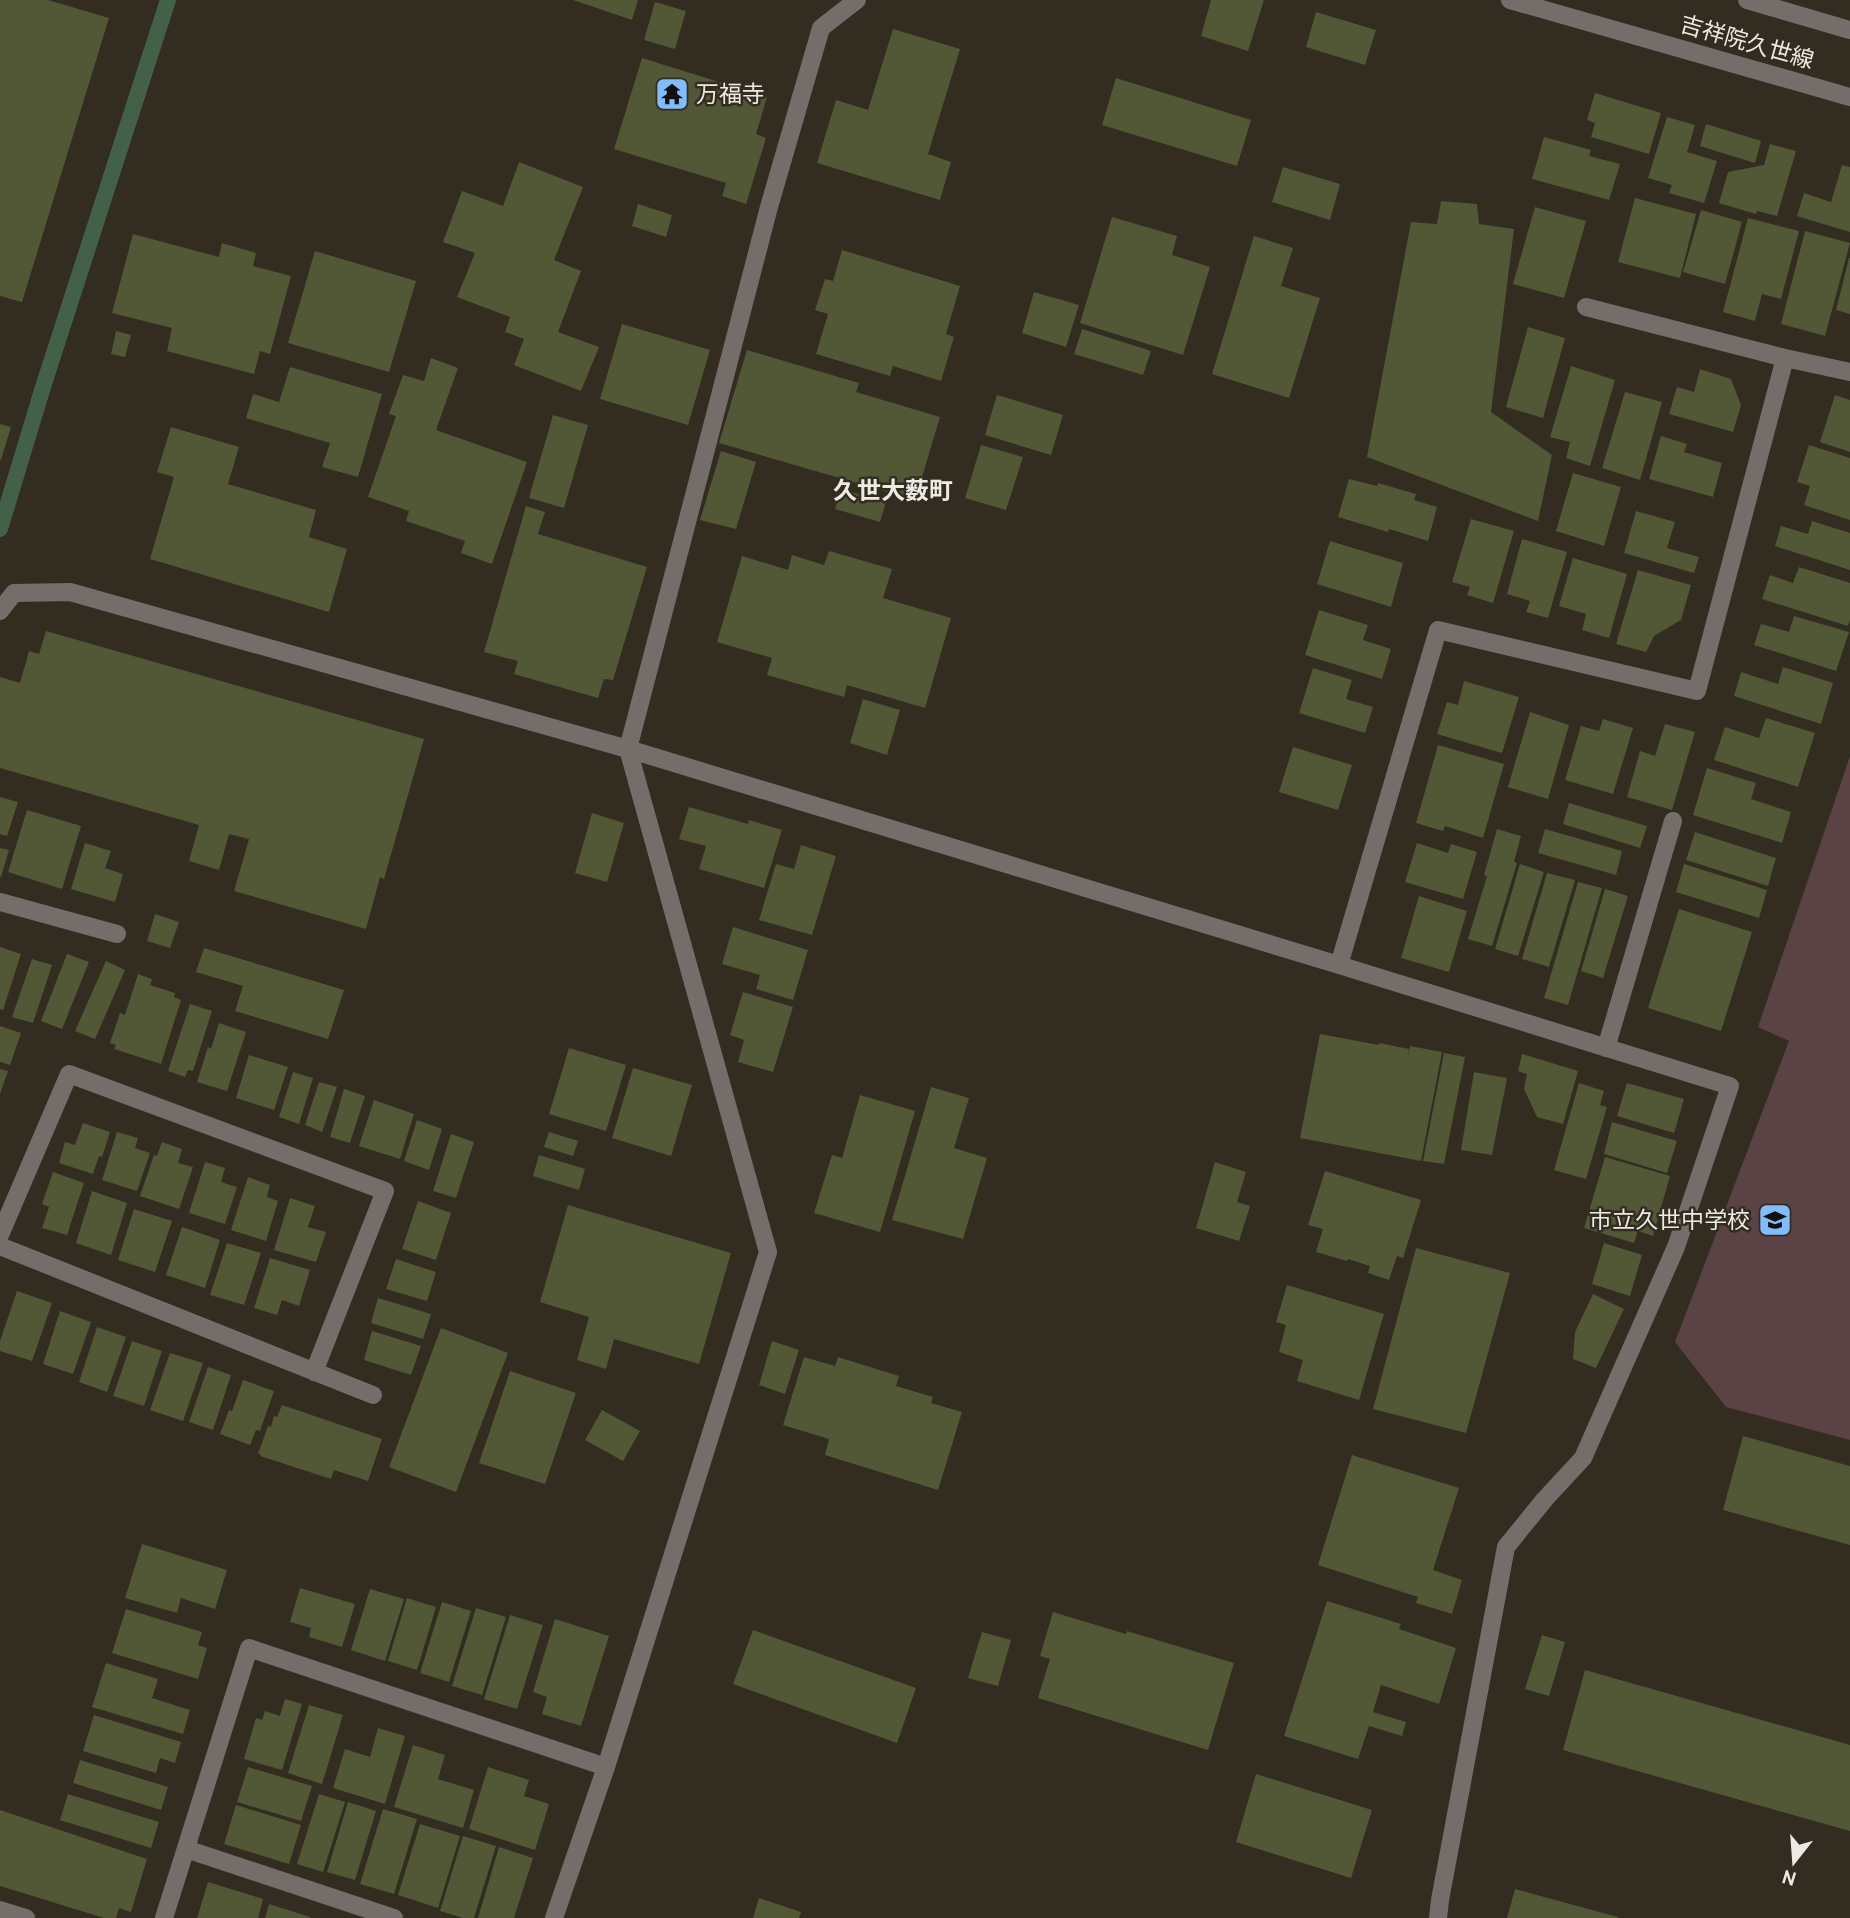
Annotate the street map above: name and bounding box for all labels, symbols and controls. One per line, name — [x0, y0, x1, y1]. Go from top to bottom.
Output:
street label: 吉祥院久世線 — [1677, 10, 1817, 74]
temple icon: 万福寺 — [653, 75, 691, 113]
place label: 万福寺 — [696, 80, 765, 108]
district label: 久世大薮町 — [833, 476, 953, 505]
school or university icon: 市立久世中学校 — [1756, 1201, 1794, 1239]
place label: 市立久世中学校 — [1589, 1206, 1750, 1234]
north arrow — [1759, 1827, 1829, 1897]
text: N — [1779, 1865, 1799, 1891]

